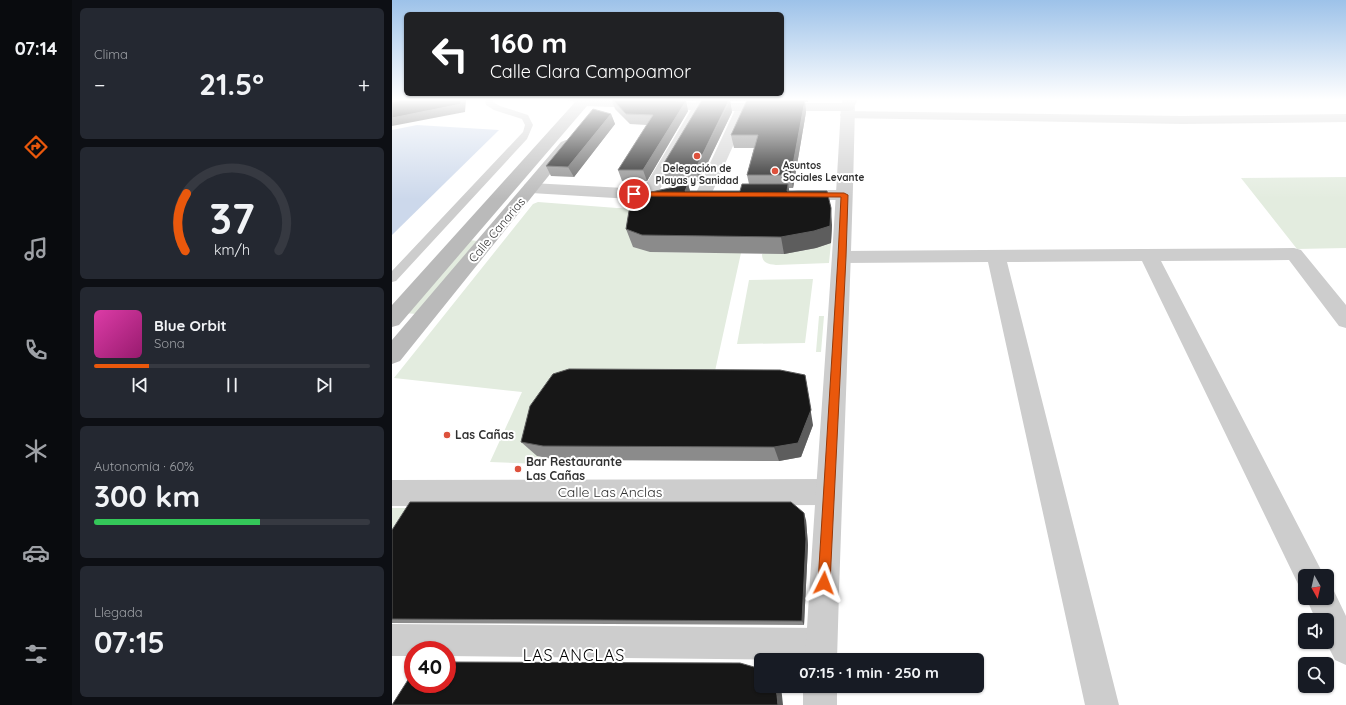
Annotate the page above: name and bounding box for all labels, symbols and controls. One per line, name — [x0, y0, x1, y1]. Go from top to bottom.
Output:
text: 160 m — [490, 25, 567, 60]
icon: left — [424, 28, 476, 80]
text: 07:14 — [15, 37, 57, 60]
text: Clima — [94, 46, 128, 62]
text: Calle Clara Campoamor — [490, 60, 691, 83]
text: 21.5° — [199, 65, 264, 103]
text: − — [94, 71, 105, 99]
text: + — [358, 71, 370, 99]
icon: directions — [22, 133, 50, 161]
marker: Delegación de Playas y Sanidad — [692, 151, 702, 161]
place label: Asuntos Sociales Levante — [783, 159, 865, 184]
place label: Delegación de Playas y Sanidad — [656, 162, 738, 187]
marker: Asuntos Sociales Levante — [770, 166, 780, 176]
pin — [617, 177, 651, 211]
icon: arrive — [623, 183, 645, 205]
text: 37 — [209, 192, 255, 244]
street label: Calle Canarias — [465, 194, 528, 265]
icon: music — [22, 235, 50, 263]
text: km/h — [214, 241, 250, 259]
text: Blue Orbit — [154, 316, 227, 335]
text: Sona — [154, 335, 185, 351]
icon: phone — [22, 336, 50, 364]
icon: previous — [129, 374, 151, 396]
icon: pause — [221, 374, 243, 396]
icon: next — [313, 374, 335, 396]
place label: Las Cañas — [455, 427, 514, 442]
marker: Las Cañas — [442, 430, 452, 440]
icon: climate — [22, 437, 50, 465]
place label: Bar Restaurante Las Cañas — [526, 454, 622, 483]
text: Autonomía · 60% — [94, 458, 194, 474]
marker: Bar Restaurante Las Cañas — [513, 464, 523, 474]
text: 300 km — [94, 477, 200, 515]
street label: Calle Las Anclas — [558, 483, 662, 501]
icon: car — [22, 539, 50, 567]
position arrow — [803, 562, 845, 604]
north arrow — [1298, 569, 1334, 605]
map controls — [1298, 569, 1334, 693]
text: Llegada — [94, 604, 143, 620]
button: sound — [1298, 613, 1334, 649]
text: 07:15 — [94, 623, 165, 661]
icon: filters — [22, 640, 50, 668]
speed limit sign: 40 — [404, 641, 456, 693]
district label: LAS ANCLAS — [523, 645, 625, 665]
button: search — [1298, 657, 1334, 693]
text: 07:15 · 1 min · 250 m — [799, 663, 939, 682]

